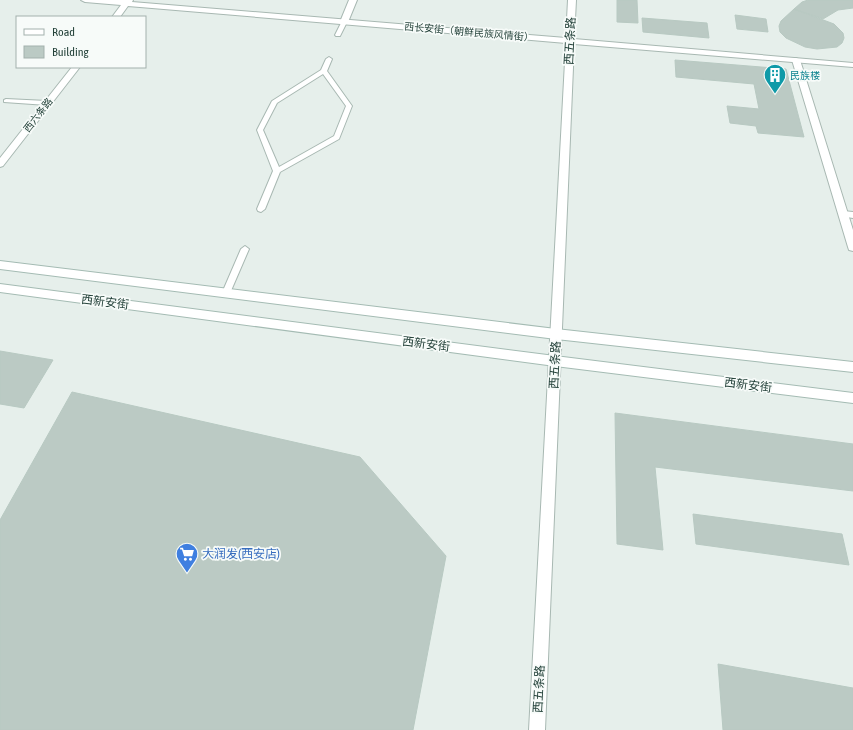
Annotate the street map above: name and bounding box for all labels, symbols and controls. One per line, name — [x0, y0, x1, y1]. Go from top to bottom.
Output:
legend — [16, 16, 146, 68]
street label: 西五条路 — [562, 17, 578, 65]
street label: 西长安街（朝鲜民族风情街） — [404, 21, 534, 43]
text: Road — [52, 25, 75, 39]
text: Building — [52, 45, 90, 59]
building icon: 民族楼 — [762, 62, 788, 95]
place label: 民族楼 — [790, 70, 820, 81]
street label: 西六条路 — [21, 96, 55, 134]
street label: 西新安街 — [80, 292, 130, 312]
street label: 西新安街 — [401, 334, 451, 354]
street label: 西五条路 — [547, 341, 563, 389]
street label: 西新安街 — [723, 375, 773, 395]
supermarket icon: 大润发(西安店) — [174, 541, 200, 574]
place label: 大润发(西安店) — [202, 547, 280, 561]
street label: 西五条路 — [531, 665, 547, 713]

